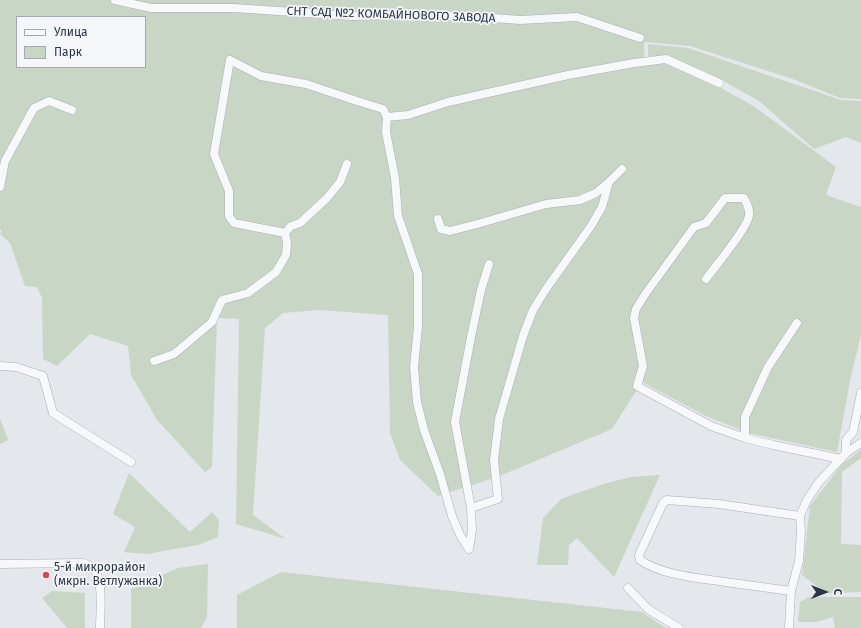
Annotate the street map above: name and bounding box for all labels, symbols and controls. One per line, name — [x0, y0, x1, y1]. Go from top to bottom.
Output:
street label: СНТ САД №2 КОМБАЙНОВОГО ЗАВОДА — [286, 4, 496, 26]
legend — [16, 16, 146, 68]
text: Улица — [54, 25, 88, 39]
text: Парк — [54, 45, 82, 59]
place label: 5-й микрорайон (мкрн. Ветлужанка) — [54, 561, 162, 589]
marker: 5-й микрорайон (мкрн. Ветлужанка) — [41, 570, 51, 580]
north arrow — [805, 572, 845, 612]
text: С — [831, 589, 844, 595]

